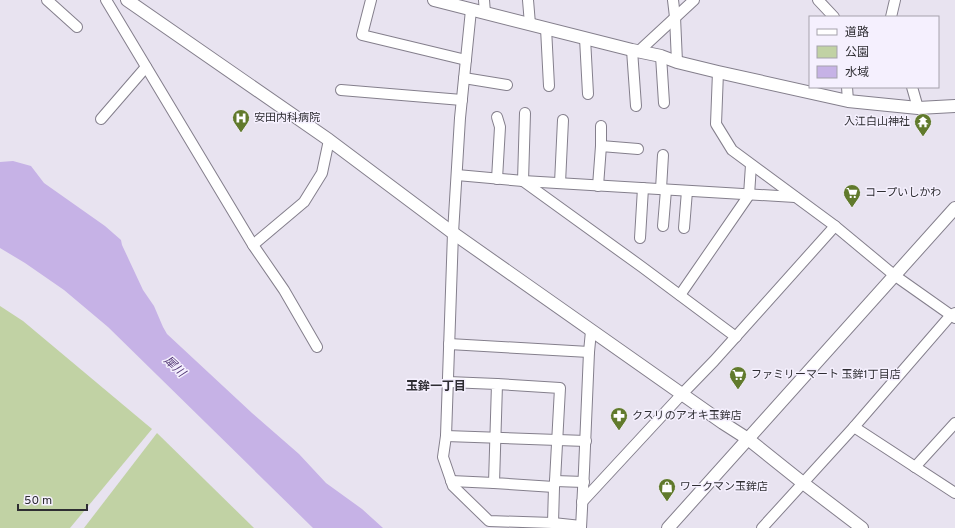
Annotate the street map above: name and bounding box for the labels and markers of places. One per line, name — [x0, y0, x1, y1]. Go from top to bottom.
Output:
hospital icon: 安田内科病院 — [231, 108, 251, 133]
place label: 安田内科病院 — [254, 111, 320, 125]
temple icon: 入江白山神社 — [913, 112, 933, 137]
place label: 入江白山神社 — [844, 115, 910, 129]
supermarket icon: コープいしかわ — [842, 183, 862, 208]
place label: コープいしかわ — [865, 186, 941, 200]
supermarket icon: ファミリーマート 玉鉾1丁目店 — [728, 365, 748, 390]
place label: ファミリーマート 玉鉾1丁目店 — [751, 368, 901, 382]
pharmacy icon: クスリのアオキ玉鉾店 — [609, 406, 629, 431]
place label: クスリのアオキ玉鉾店 — [632, 409, 742, 423]
shop icon: ワークマン玉鉾店 — [657, 477, 677, 502]
place label: ワークマン玉鉾店 — [680, 480, 768, 494]

